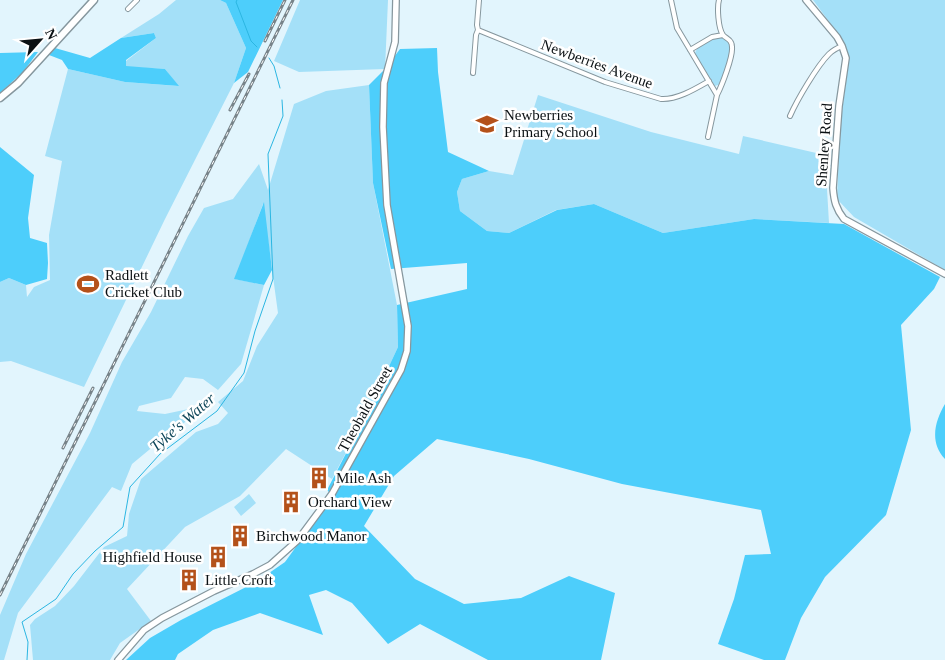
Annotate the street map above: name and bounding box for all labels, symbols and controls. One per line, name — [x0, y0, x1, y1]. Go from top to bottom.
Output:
north arrow — [15, 15, 65, 65]
text: N — [42, 26, 60, 42]
street label: Newberries Avenue — [539, 36, 655, 92]
street label: Shenley Road — [813, 102, 835, 187]
place label: Newberries Primary School — [504, 107, 598, 140]
school or university icon: Newberries Primary School — [474, 111, 500, 137]
place label: Radlett Cricket Club — [105, 267, 182, 300]
sports icon: Radlett Cricket Club — [75, 271, 101, 297]
street label: Theobald Street — [335, 363, 396, 455]
water label: Tyke's Water — [146, 389, 219, 456]
building icon: Mile Ash — [306, 465, 332, 491]
place label: Mile Ash — [336, 470, 392, 486]
building icon: Orchard View — [278, 489, 304, 515]
place label: Orchard View — [308, 494, 392, 510]
building icon: Birchwood Manor — [227, 523, 253, 549]
place label: Birchwood Manor — [256, 528, 366, 544]
building icon: Highfield House — [205, 544, 231, 570]
place label: Highfield House — [102, 549, 202, 565]
building icon: Little Croft — [176, 567, 202, 593]
place label: Little Croft — [205, 572, 274, 588]

